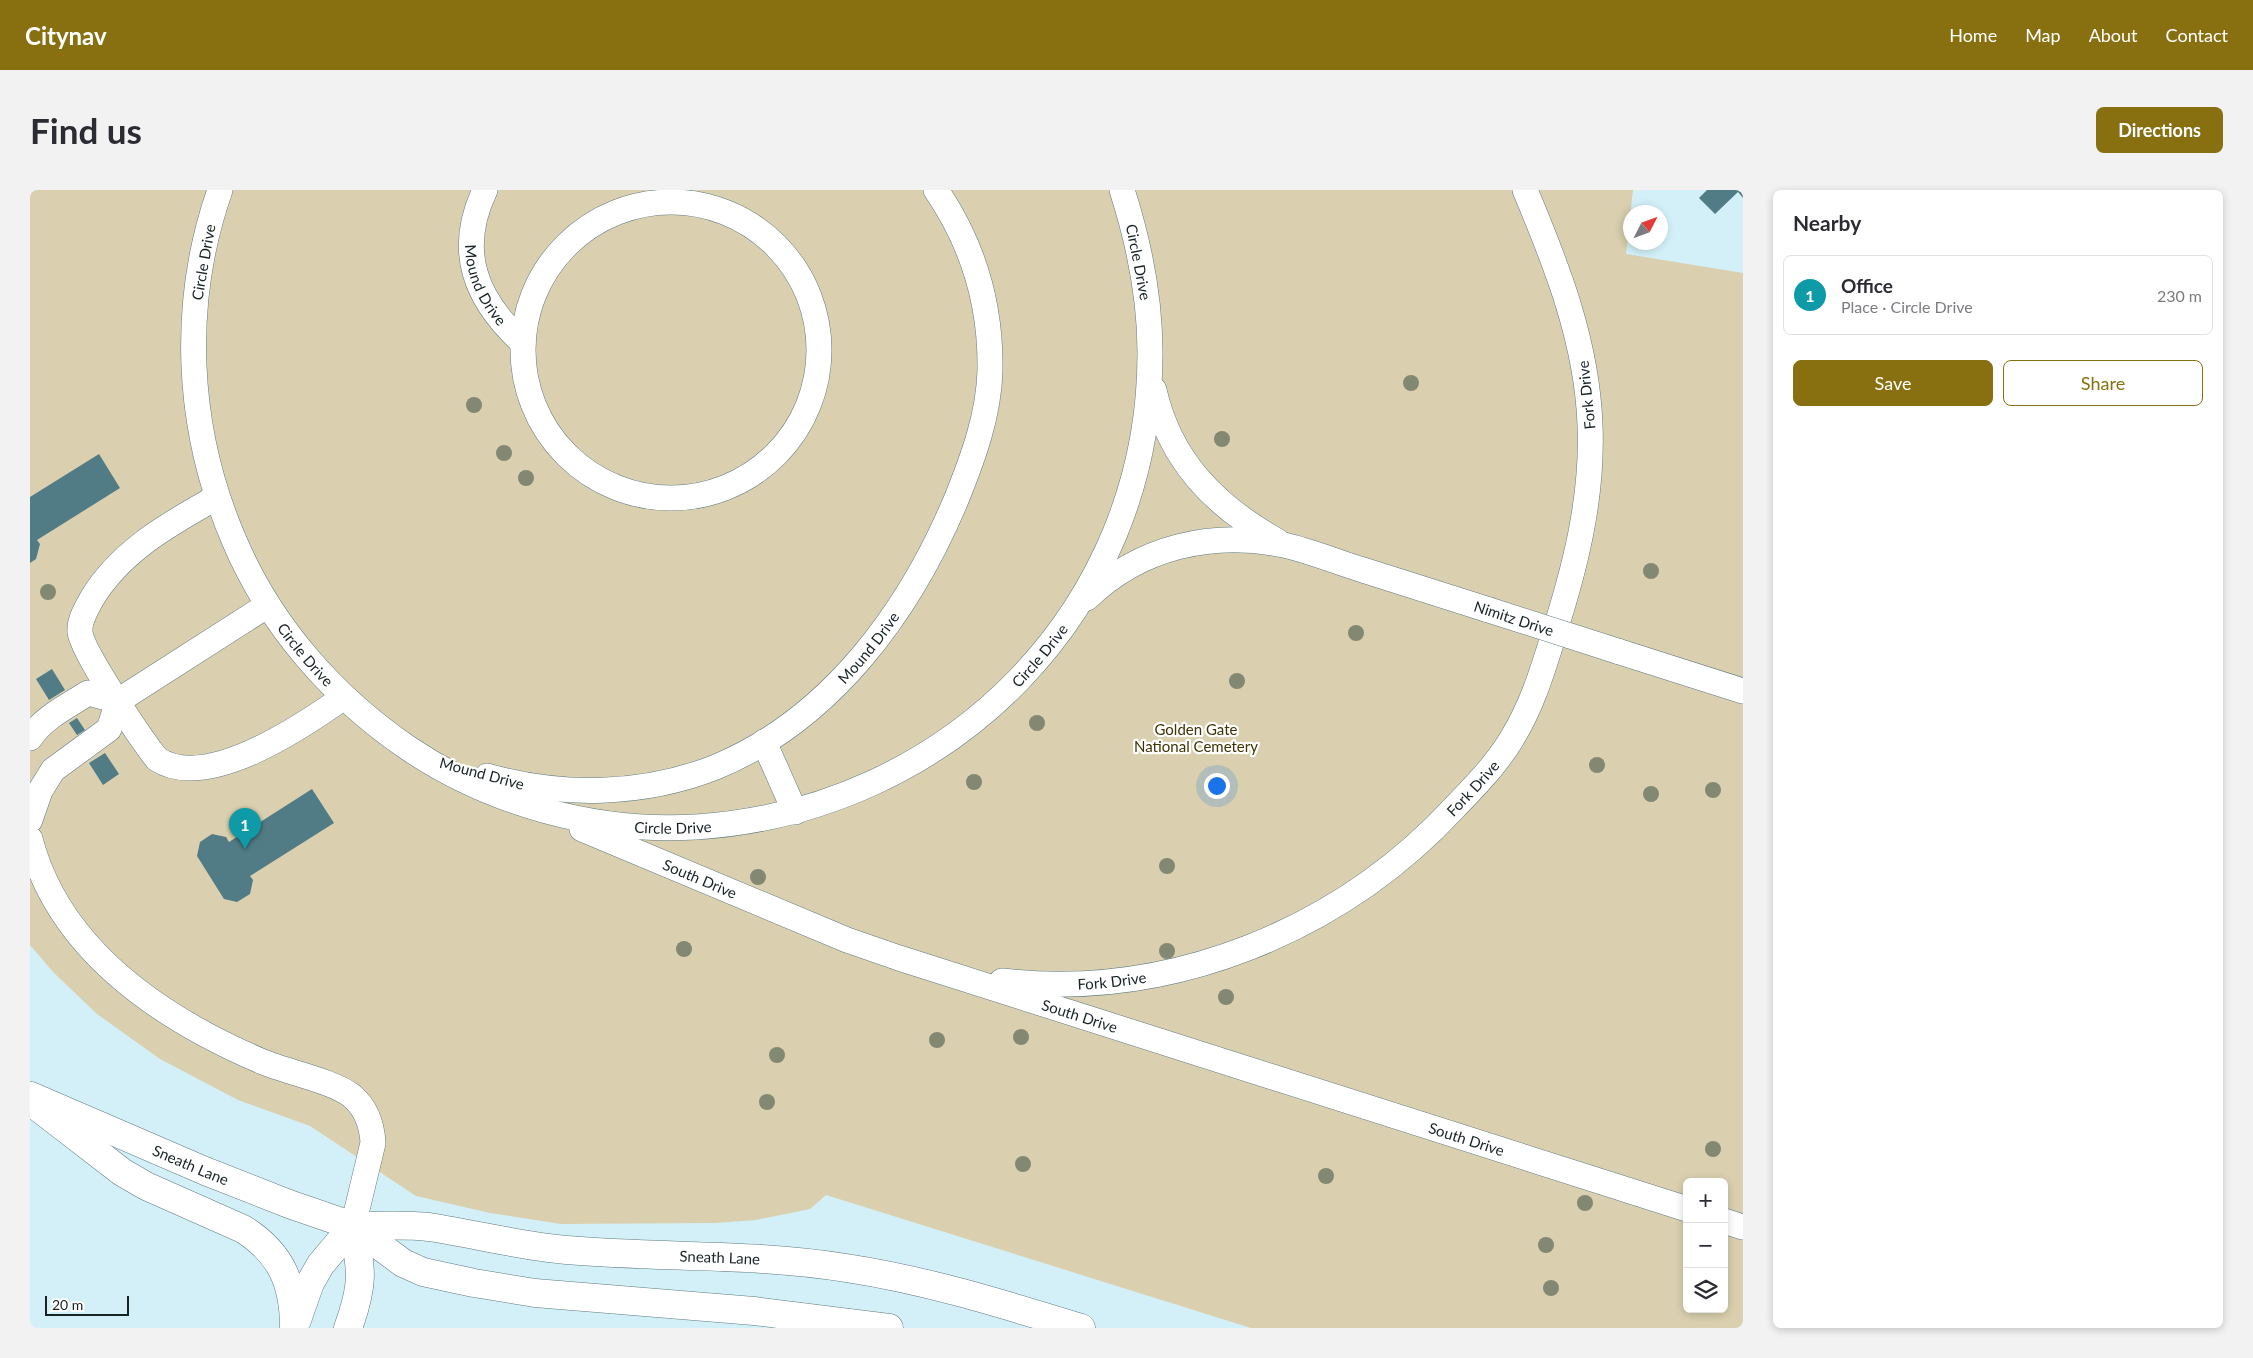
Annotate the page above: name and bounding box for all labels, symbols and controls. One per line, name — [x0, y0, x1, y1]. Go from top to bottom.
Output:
text: Citynav — [25, 21, 107, 50]
text: Home — [1949, 24, 1997, 46]
text: Map — [2025, 24, 2061, 46]
text: About — [2089, 24, 2138, 46]
text: Contact — [2166, 24, 2228, 46]
button: Directions — [2096, 107, 2223, 153]
text: Find us — [30, 109, 142, 151]
north arrow — [1623, 205, 1668, 250]
text: Nearby — [1793, 210, 1861, 235]
street label: Circle Drive — [187, 222, 219, 301]
street label: Circle Drive — [1123, 222, 1155, 302]
street label: Mound Drive — [462, 244, 511, 329]
text: Office — [1841, 274, 1893, 297]
text: 1 — [1805, 286, 1815, 305]
text: 230 m — [2157, 286, 2202, 305]
text: Place · Circle Drive — [1841, 297, 1973, 316]
street label: Fork Drive — [1573, 360, 1599, 430]
button: Save — [1793, 360, 1993, 406]
button: Share — [2003, 360, 2203, 406]
street label: Nimitz Drive — [1472, 597, 1556, 639]
street label: Mound Drive — [834, 608, 903, 687]
street label: Circle Drive — [274, 619, 337, 690]
street label: Circle Drive — [1008, 620, 1071, 691]
park label: Golden Gate National Cemetery — [1134, 720, 1258, 755]
street label: Mound Drive — [438, 753, 526, 793]
street label: Fork Drive — [1443, 756, 1503, 819]
your location — [1204, 773, 1230, 799]
pin: 1 — [229, 808, 261, 849]
street label: Circle Drive — [634, 817, 712, 837]
street label: South Drive — [660, 855, 740, 902]
street label: Fork Drive — [1077, 968, 1148, 993]
street label: South Drive — [1040, 995, 1120, 1036]
street label: South Drive — [1426, 1118, 1507, 1159]
street label: Sneath Lane — [150, 1141, 232, 1189]
map controls — [1683, 1178, 1728, 1313]
button: + — [1683, 1178, 1728, 1223]
button: − — [1683, 1223, 1728, 1268]
street label: Sneath Lane — [679, 1246, 761, 1268]
button: layers — [1683, 1268, 1728, 1313]
scale bar — [45, 1293, 129, 1316]
text: 20 m — [52, 1296, 83, 1313]

